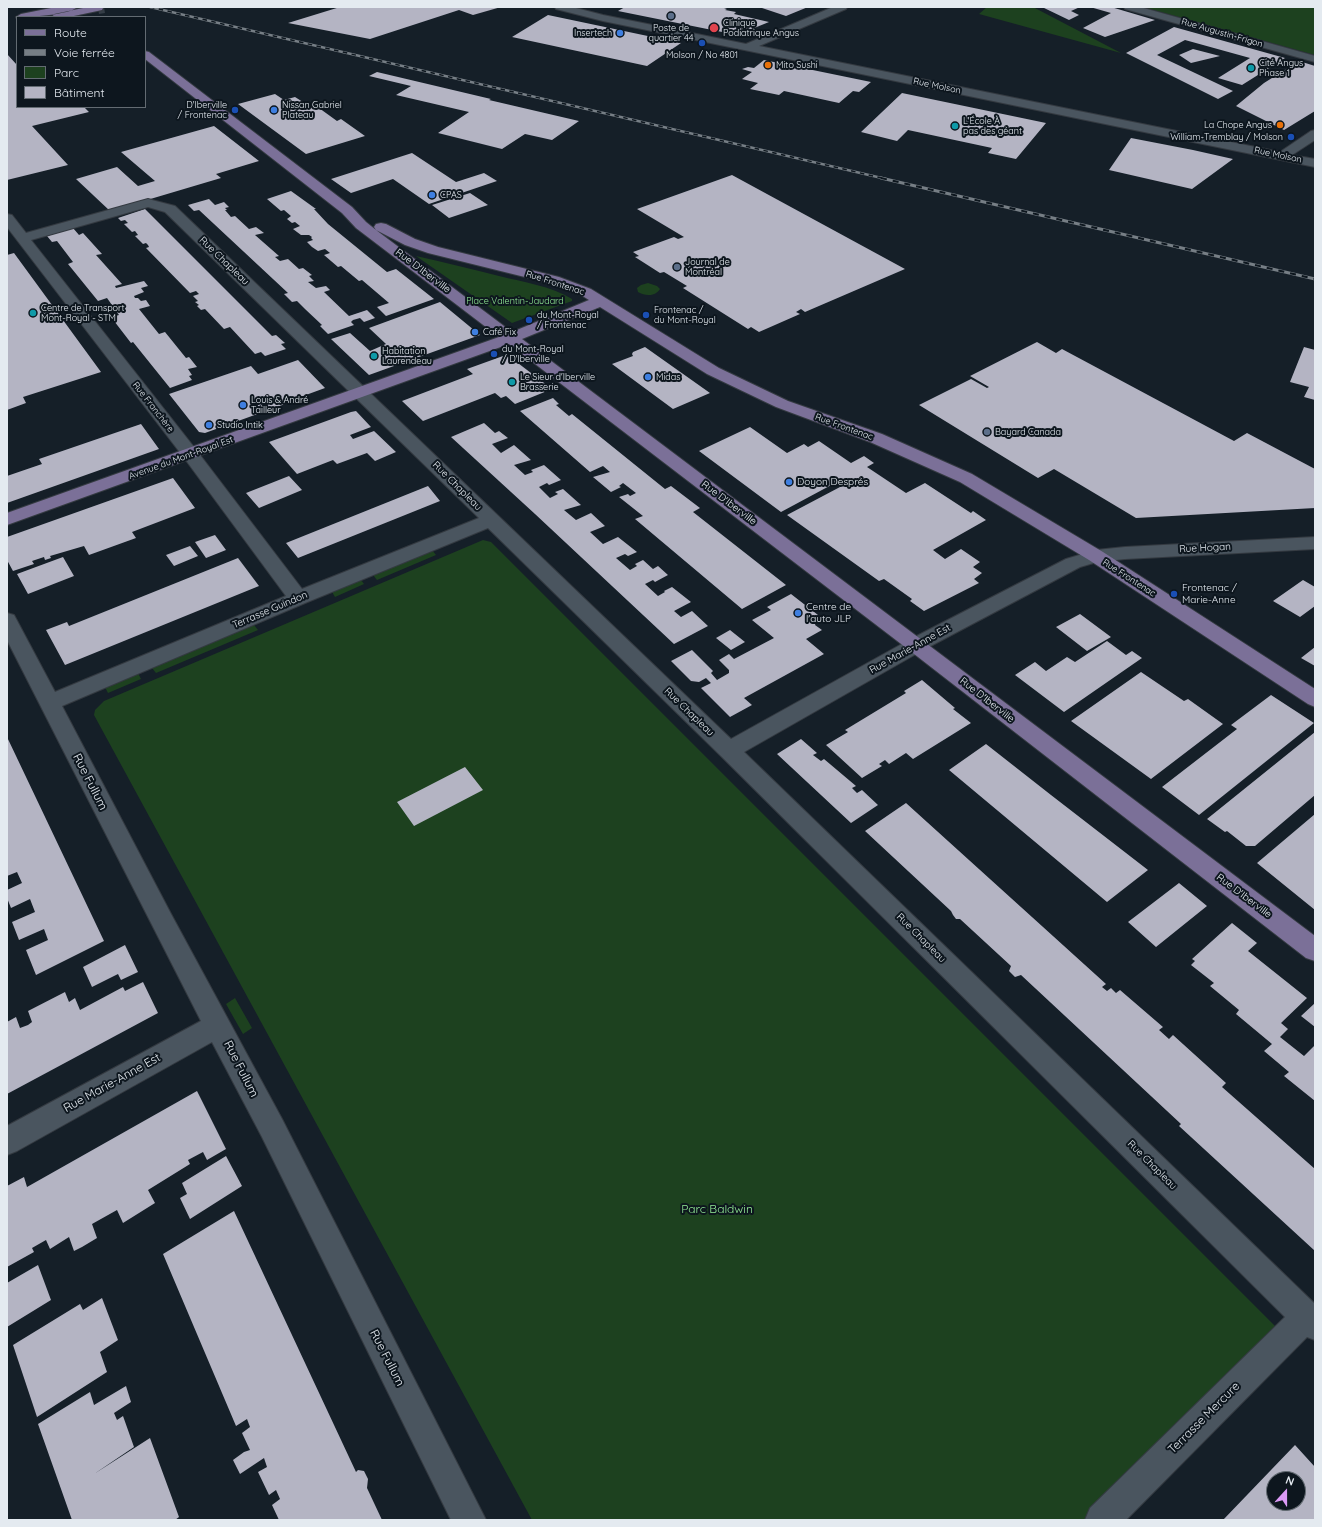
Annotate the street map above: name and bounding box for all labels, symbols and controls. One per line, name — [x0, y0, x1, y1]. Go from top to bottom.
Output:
marker: Poste de quartier 44 — [666, 11, 676, 21]
legend — [16, 16, 146, 108]
street label: Rue Augustin-Frigon — [1180, 16, 1264, 50]
place label: Clinique Podiatrique Angus — [723, 18, 799, 39]
marker: Clinique Podiatrique Angus — [708, 22, 720, 34]
place label: Poste de quartier 44 — [649, 23, 693, 44]
text: Route — [54, 25, 87, 40]
place label: Insertech — [574, 28, 612, 38]
marker: Insertech — [615, 28, 625, 38]
marker: Molson / No 4801 — [697, 38, 707, 48]
text: Voie ferrée — [54, 45, 115, 60]
place label: Molson / No 4801 — [666, 50, 738, 60]
place label: Cité Angus Phase 1 — [1259, 58, 1303, 79]
marker: Mito Sushi — [763, 60, 773, 70]
place label: Mito Sushi — [776, 60, 818, 70]
marker: Cité Angus Phase 1 — [1246, 63, 1256, 73]
text: Parc — [54, 65, 79, 80]
street label: Rue Molson — [912, 76, 962, 96]
text: Bâtiment — [54, 85, 104, 100]
place label: D'Iberville / Frontenac — [178, 100, 227, 121]
place label: Nissan Gabriel Plateau — [282, 100, 342, 121]
marker: D'Iberville / Frontenac — [230, 105, 240, 115]
marker: Nissan Gabriel Plateau — [269, 105, 279, 115]
place label: L'École À pas des géant — [963, 116, 1022, 137]
place label: La Chope Angus — [1204, 120, 1272, 130]
marker: La Chope Angus — [1275, 120, 1285, 130]
marker: L'École À pas des géant — [950, 121, 960, 131]
place label: William-Tremblay / Molson — [1170, 132, 1283, 142]
marker: William-Tremblay / Molson — [1286, 132, 1296, 142]
street label: Rue Molson — [1253, 145, 1303, 165]
marker: CPAS — [427, 190, 437, 200]
place label: CPAS — [440, 190, 462, 200]
street label: Rue Chapleau — [197, 234, 251, 288]
street label: Rue D'Iberville — [393, 246, 453, 296]
place label: Journal de Montréal — [685, 257, 730, 278]
marker: Journal de Montréal — [672, 262, 682, 272]
street label: Rue Frontenac — [524, 268, 586, 298]
park label: Place Valentin-Jaudard — [466, 296, 564, 306]
place label: Centre de Transport Mont-Royal - STM — [41, 303, 125, 324]
place label: Frontenac / du Mont-Royal — [654, 305, 716, 326]
marker: Centre de Transport Mont-Royal - STM — [28, 308, 38, 318]
place label: du Mont-Royal / Frontenac — [537, 310, 599, 331]
marker: Frontenac / du Mont-Royal — [641, 310, 651, 320]
marker: du Mont-Royal / Frontenac — [524, 315, 534, 325]
marker: Café Fix — [470, 327, 480, 337]
place label: Café Fix — [483, 327, 516, 337]
place label: du Mont-Royal / D'Iberville — [502, 344, 564, 365]
place label: Habitation Laurendeau — [382, 346, 432, 367]
marker: du Mont-Royal / D'Iberville — [489, 349, 499, 359]
marker: Habitation Laurendeau — [369, 351, 379, 361]
place label: Le Sieur d'Iberville Brasserie — [520, 372, 595, 393]
marker: Midas — [643, 372, 653, 382]
place label: Midas — [656, 372, 680, 382]
marker: Le Sieur d'Iberville Brasserie — [507, 377, 517, 387]
street label: Rue Franchère — [130, 380, 176, 434]
place label: Louis & André Tailleur — [251, 395, 308, 416]
marker: Louis & André Tailleur — [238, 400, 248, 410]
street label: Rue Frontenac — [814, 412, 874, 442]
marker: Studio Intik — [204, 420, 214, 430]
place label: Studio Intik — [217, 420, 263, 430]
marker: Bayard Canada — [982, 427, 992, 437]
place label: Bayard Canada — [995, 427, 1061, 437]
street label: Avenue du Mont-Royal Est — [127, 434, 235, 482]
street label: Rue Chapleau — [430, 459, 484, 513]
place label: Doyon Després — [797, 476, 868, 488]
marker: Doyon Després — [784, 477, 794, 487]
street label: Rue D'Iberville — [699, 478, 759, 528]
street label: Rue Hogan — [1179, 541, 1231, 555]
street label: Rue Frontenac — [1101, 557, 1157, 599]
place label: Frontenac / Marie-Anne — [1182, 582, 1237, 606]
street label: Terrasse Guindon — [231, 589, 309, 631]
marker: Frontenac / Marie-Anne — [1169, 589, 1179, 599]
place label: Centre de l'auto JLP — [806, 601, 851, 624]
marker: Centre de l'auto JLP — [793, 608, 803, 618]
street label: Rue Marie-Anne Est — [867, 622, 953, 676]
street label: Rue D'Iberville — [957, 675, 1017, 725]
street label: Rue Chapleau — [662, 685, 716, 739]
street label: Rue Fullum — [70, 751, 110, 813]
street label: Rue D'Iberville — [1214, 871, 1274, 921]
street label: Rue Chapleau — [894, 911, 948, 965]
street label: Rue Fullum — [221, 1038, 261, 1100]
street label: Rue Marie-Anne Est — [61, 1050, 163, 1116]
street label: Rue Chapleau — [1125, 1138, 1179, 1192]
park label: Parc Baldwin — [681, 1202, 753, 1216]
street label: Rue Fullum — [367, 1327, 407, 1389]
street label: Terrasse Mercure — [1165, 1379, 1243, 1457]
north arrow — [1266, 1471, 1306, 1511]
text: N — [1284, 1473, 1296, 1489]

